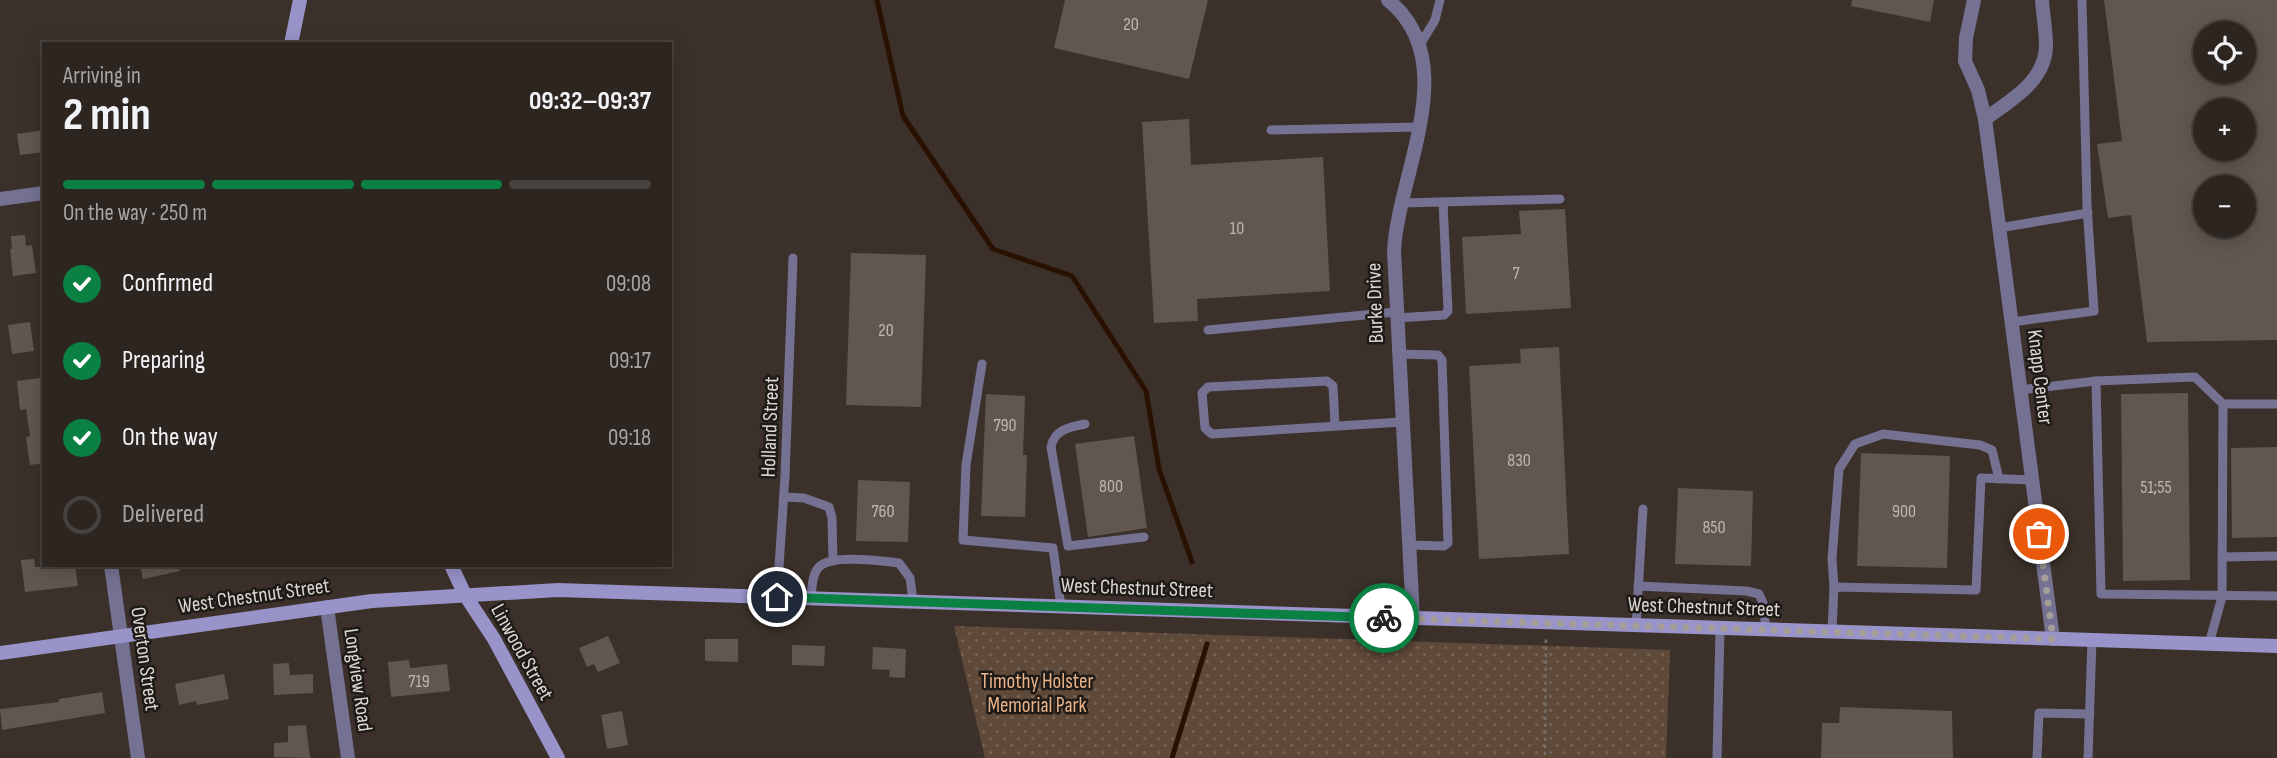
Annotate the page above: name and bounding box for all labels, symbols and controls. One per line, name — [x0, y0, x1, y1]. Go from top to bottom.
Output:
house number: 20 — [1123, 14, 1139, 35]
map controls — [2193, 21, 2256, 238]
button: locate — [2193, 21, 2256, 84]
text: Arriving in — [63, 62, 141, 90]
text: 09:32–09:37 — [529, 86, 651, 117]
text: 2 min — [63, 88, 151, 143]
button: + — [2193, 98, 2256, 161]
button: − — [2193, 175, 2256, 238]
text: On the way · 250 m — [63, 199, 207, 227]
house number: 10 — [1230, 218, 1244, 239]
street label: Burke Drive — [1361, 262, 1389, 344]
house number: 7 — [1512, 263, 1520, 284]
icon: check — [63, 265, 101, 303]
text: Confirmed — [122, 268, 213, 299]
text: 09:08 — [606, 270, 651, 298]
house number: 20 — [878, 320, 894, 341]
street label: Knapp Center — [2022, 328, 2058, 426]
icon: check — [63, 342, 101, 380]
text: Preparing — [122, 345, 205, 376]
text: 09:17 — [609, 347, 651, 375]
street label: Holland Street — [756, 376, 784, 478]
house number: 790 — [993, 415, 1017, 436]
icon: check — [63, 419, 101, 457]
text: On the way — [122, 422, 218, 453]
text: 09:18 — [608, 424, 651, 452]
house number: 830 — [1507, 450, 1531, 471]
house number: 800 — [1099, 476, 1123, 497]
house number: 51;55 — [2140, 477, 2172, 498]
text: Delivered — [122, 499, 204, 530]
house number: 760 — [871, 501, 895, 522]
house number: 900 — [1892, 501, 1916, 522]
pin — [2009, 504, 2069, 564]
icon: bag — [2020, 515, 2058, 553]
house number: 850 — [1702, 517, 1726, 538]
pin — [747, 567, 807, 627]
street label: West Chestnut Street — [177, 573, 331, 619]
street label: West Chestnut Street — [1060, 573, 1214, 603]
icon: home — [758, 578, 796, 616]
courier — [1349, 583, 1419, 653]
street label: West Chestnut Street — [1627, 592, 1781, 622]
street label: Linwood Street — [485, 599, 559, 705]
icon: bike — [1365, 599, 1403, 637]
street label: Overton Street — [125, 605, 165, 713]
street label: Longview Road — [338, 627, 378, 733]
park label: Timothy Holster Memorial Park — [981, 669, 1093, 718]
house number: 719 — [408, 671, 430, 692]

